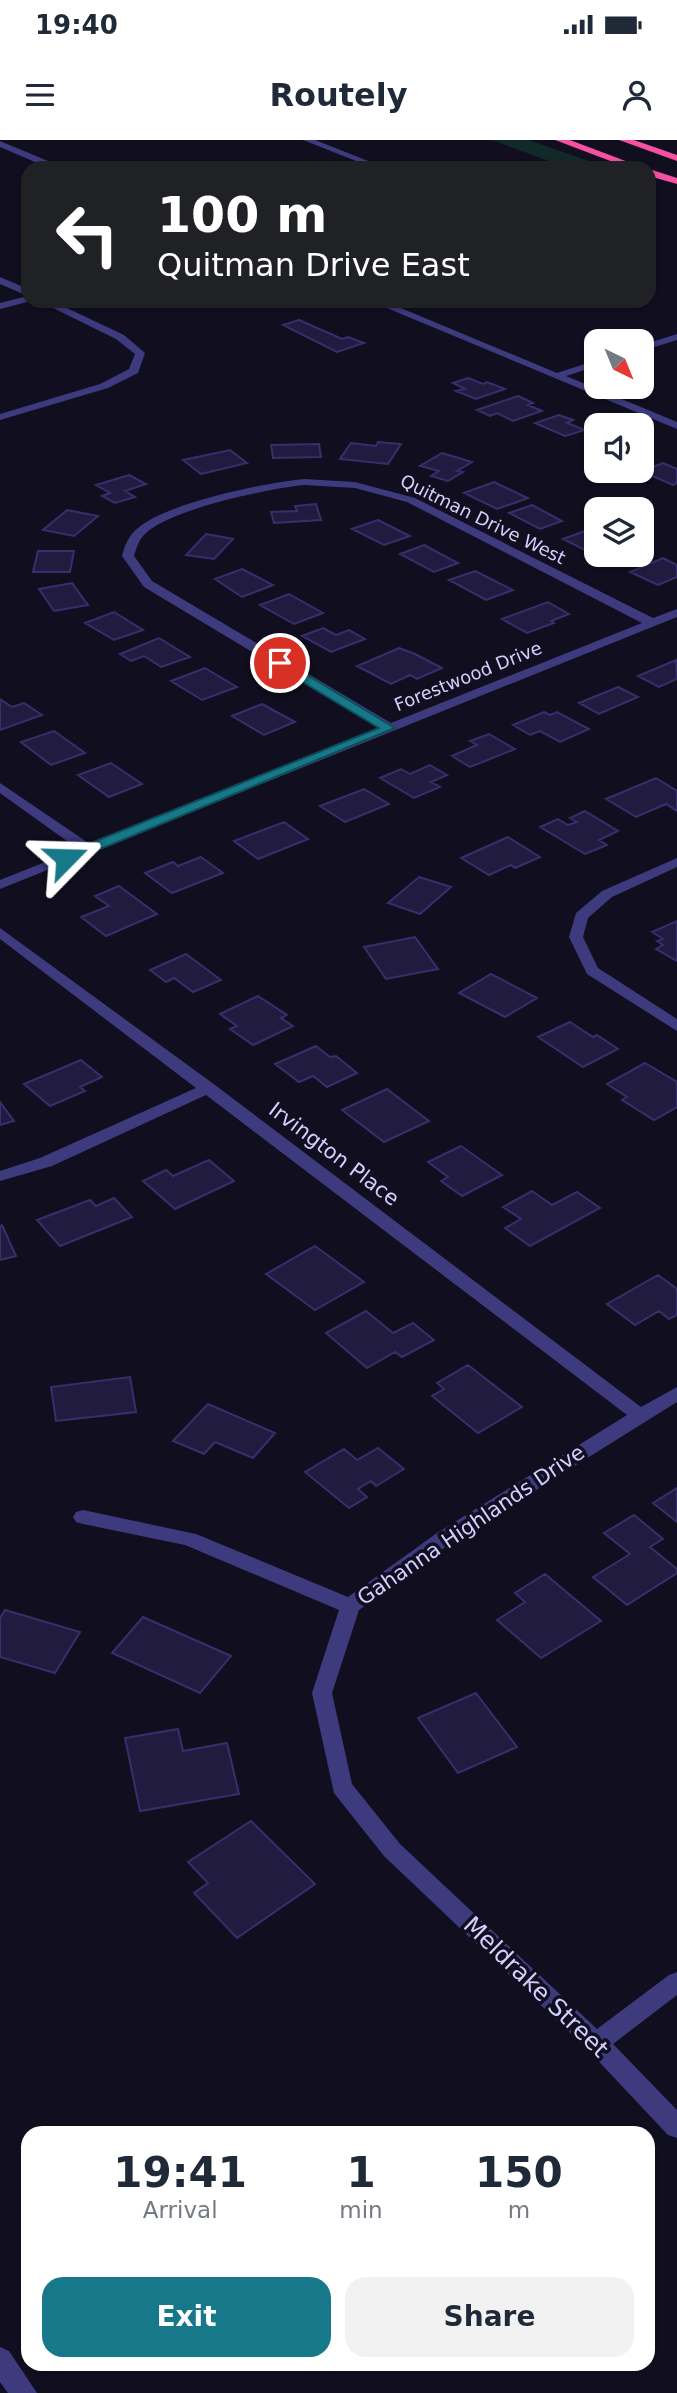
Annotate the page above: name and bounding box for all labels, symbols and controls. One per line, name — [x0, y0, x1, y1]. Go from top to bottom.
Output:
text: 19:40 — [35, 10, 118, 40]
icon: menu — [21, 76, 59, 114]
text: Routely — [269, 76, 408, 114]
icon: person — [618, 76, 656, 114]
text: 100 m — [157, 187, 327, 244]
icon: left — [42, 189, 133, 280]
text: Quitman Drive East — [157, 246, 470, 284]
north arrow — [584, 329, 654, 399]
map controls — [584, 329, 654, 567]
button: sound — [584, 413, 654, 483]
street label: Quitman Drive West — [397, 470, 569, 568]
button: layers — [584, 497, 654, 567]
pin — [250, 633, 310, 693]
street label: Forestwood Drive — [391, 637, 545, 715]
icon: arrive — [261, 644, 299, 682]
position arrow — [29, 821, 103, 895]
street label: Irvington Place — [264, 1097, 404, 1211]
street label: Gahanna Highlands Drive — [353, 1440, 589, 1610]
street label: Meldrake Street — [458, 1911, 614, 2063]
text: 19:41 — [113, 2148, 247, 2197]
text: 1 — [346, 2148, 376, 2197]
text: 150 — [475, 2148, 563, 2197]
text: Arrival — [143, 2197, 218, 2223]
text: min — [339, 2197, 383, 2223]
text: m — [508, 2197, 530, 2223]
button: Exit — [42, 2277, 331, 2357]
button: Share — [345, 2277, 634, 2357]

